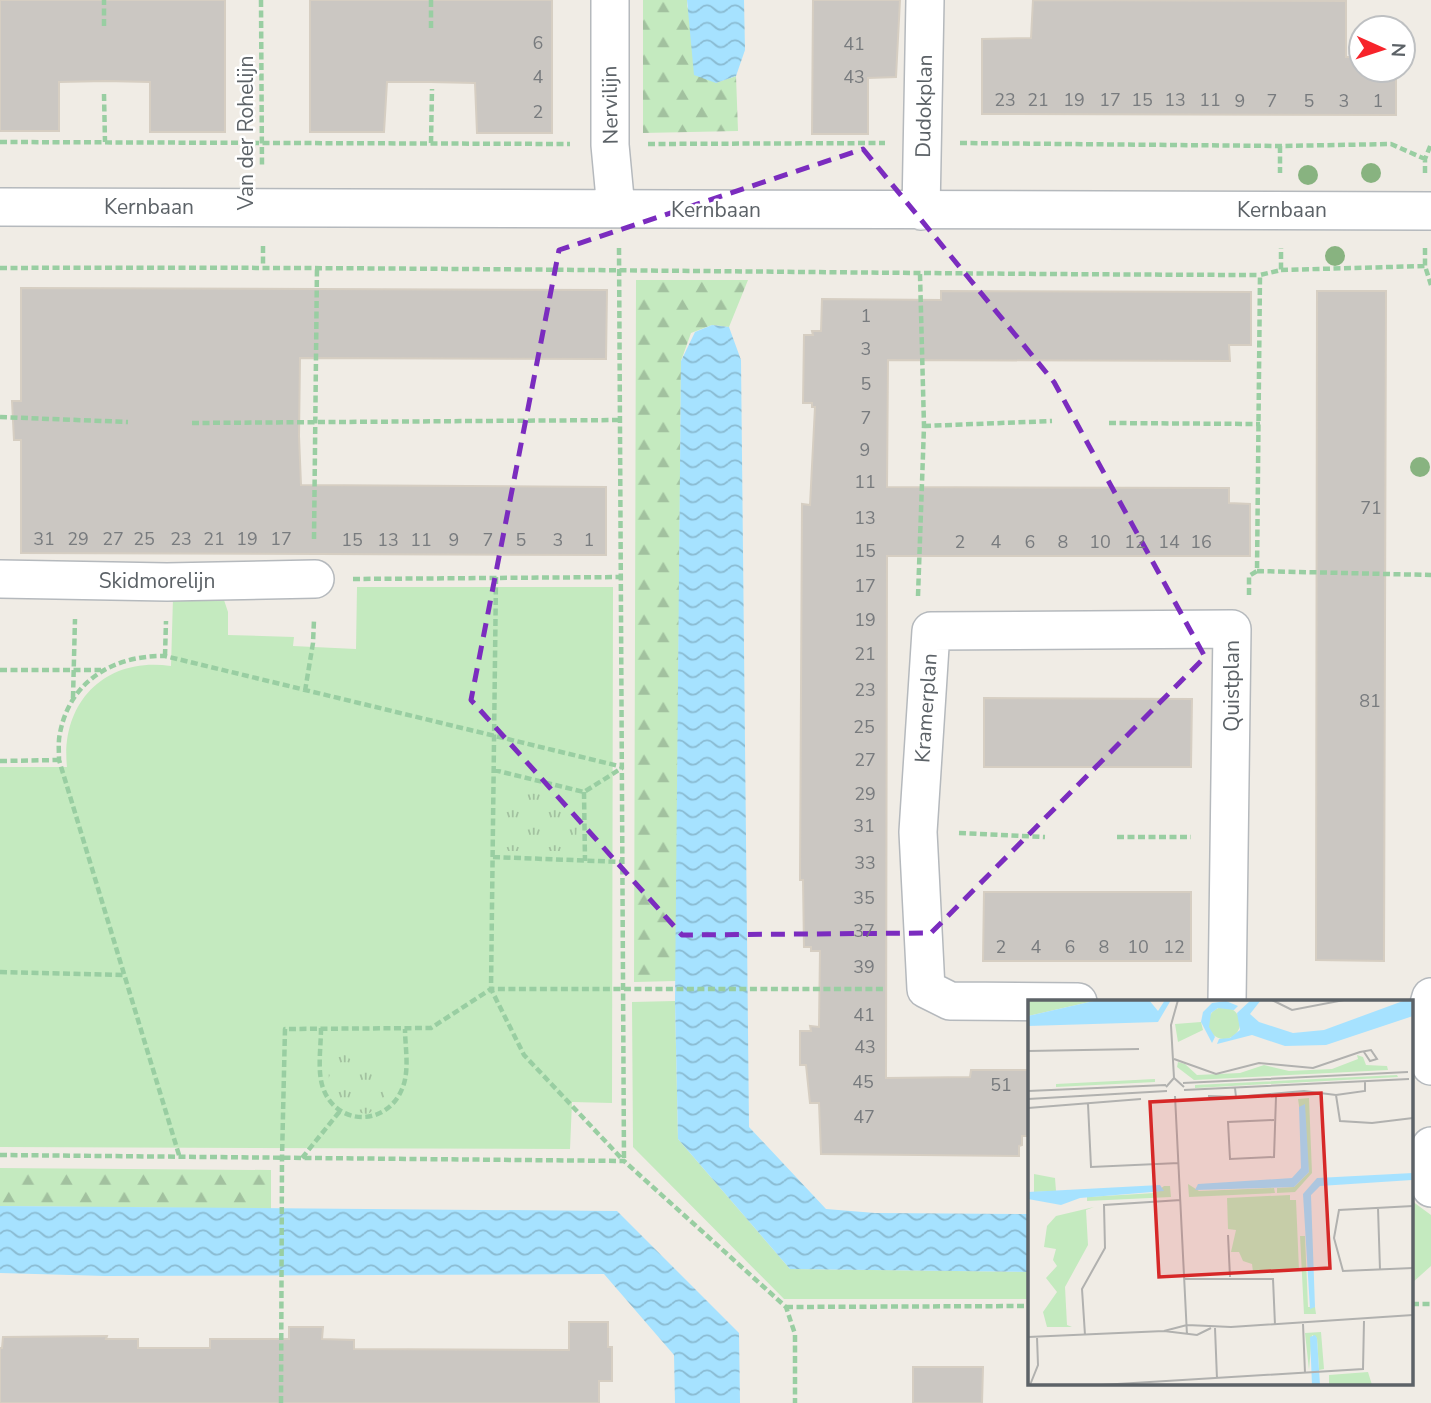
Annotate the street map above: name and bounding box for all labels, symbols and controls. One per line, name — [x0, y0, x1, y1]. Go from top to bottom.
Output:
north arrow — [1347, 14, 1417, 84]
house number: 6 — [533, 31, 543, 55]
house number: 41 — [843, 32, 865, 56]
text: N — [1385, 42, 1411, 58]
street label: Dudokplan — [909, 54, 939, 158]
street label: Van der Rohelijn — [232, 56, 260, 211]
house number: 4 — [533, 65, 544, 89]
street label: Nervilijn — [595, 65, 625, 145]
house number: 43 — [843, 65, 865, 89]
house number: 23 — [994, 88, 1016, 112]
house number: 21 — [1027, 88, 1049, 112]
house number: 19 — [1063, 88, 1085, 112]
house number: 17 — [1099, 88, 1121, 112]
house number: 15 — [1131, 88, 1153, 112]
house number: 13 — [1164, 88, 1186, 112]
house number: 11 — [1199, 88, 1221, 112]
house number: 9 — [1235, 89, 1245, 113]
house number: 7 — [1267, 89, 1277, 113]
house number: 5 — [1304, 89, 1314, 113]
house number: 3 — [1339, 89, 1349, 113]
house number: 1 — [1373, 89, 1383, 113]
house number: 2 — [533, 100, 543, 124]
street label: Kernbaan — [104, 193, 194, 221]
street label: Kernbaan — [671, 196, 761, 224]
street label: Kernbaan — [1237, 196, 1327, 224]
house number: 1 — [861, 304, 871, 328]
house number: 3 — [861, 337, 871, 361]
house number: 5 — [861, 372, 871, 396]
house number: 7 — [861, 406, 871, 430]
house number: 9 — [860, 438, 870, 462]
house number: 11 — [854, 470, 876, 494]
house number: 71 — [1360, 496, 1382, 520]
house number: 13 — [854, 506, 876, 530]
house number: 31 — [33, 527, 55, 551]
house number: 29 — [67, 527, 89, 551]
house number: 27 — [102, 527, 124, 551]
house number: 25 — [133, 527, 155, 551]
house number: 23 — [170, 527, 192, 551]
house number: 21 — [203, 527, 225, 551]
house number: 19 — [236, 527, 258, 551]
house number: 17 — [270, 527, 292, 551]
house number: 15 — [341, 528, 363, 552]
house number: 13 — [377, 528, 399, 552]
house number: 11 — [410, 528, 432, 552]
house number: 9 — [449, 528, 459, 552]
house number: 7 — [483, 528, 493, 552]
house number: 5 — [516, 528, 526, 552]
house number: 3 — [553, 528, 563, 552]
house number: 1 — [584, 528, 594, 552]
house number: 2 — [955, 530, 965, 554]
house number: 4 — [991, 530, 1002, 554]
house number: 6 — [1025, 530, 1035, 554]
house number: 8 — [1058, 530, 1068, 554]
house number: 10 — [1089, 530, 1111, 554]
house number: 12 — [1124, 530, 1146, 554]
house number: 14 — [1158, 530, 1180, 554]
house number: 16 — [1190, 530, 1212, 554]
house number: 15 — [854, 539, 876, 563]
street label: Skidmorelijn — [99, 567, 215, 595]
house number: 17 — [854, 574, 876, 598]
house number: 19 — [854, 608, 876, 632]
street label: Quistplan — [1218, 640, 1246, 732]
house number: 21 — [854, 642, 876, 666]
street label: Kramerplan — [908, 652, 944, 764]
house number: 23 — [854, 678, 876, 702]
house number: 81 — [1359, 689, 1381, 713]
house number: 25 — [853, 715, 875, 739]
house number: 27 — [854, 748, 876, 772]
house number: 29 — [854, 782, 876, 806]
house number: 31 — [853, 814, 875, 838]
house number: 33 — [854, 851, 876, 875]
house number: 35 — [853, 886, 875, 910]
house number: 37 — [853, 919, 875, 943]
house number: 2 — [996, 935, 1006, 959]
house number: 4 — [1031, 935, 1042, 959]
house number: 6 — [1065, 935, 1075, 959]
house number: 8 — [1099, 935, 1109, 959]
house number: 10 — [1127, 935, 1149, 959]
house number: 12 — [1163, 935, 1185, 959]
house number: 39 — [853, 955, 875, 979]
inset map — [1028, 1000, 1414, 1386]
house number: 41 — [853, 1003, 875, 1027]
house number: 43 — [854, 1035, 876, 1059]
house number: 45 — [852, 1070, 874, 1094]
house number: 51 — [990, 1073, 1012, 1097]
house number: 47 — [853, 1105, 875, 1129]

